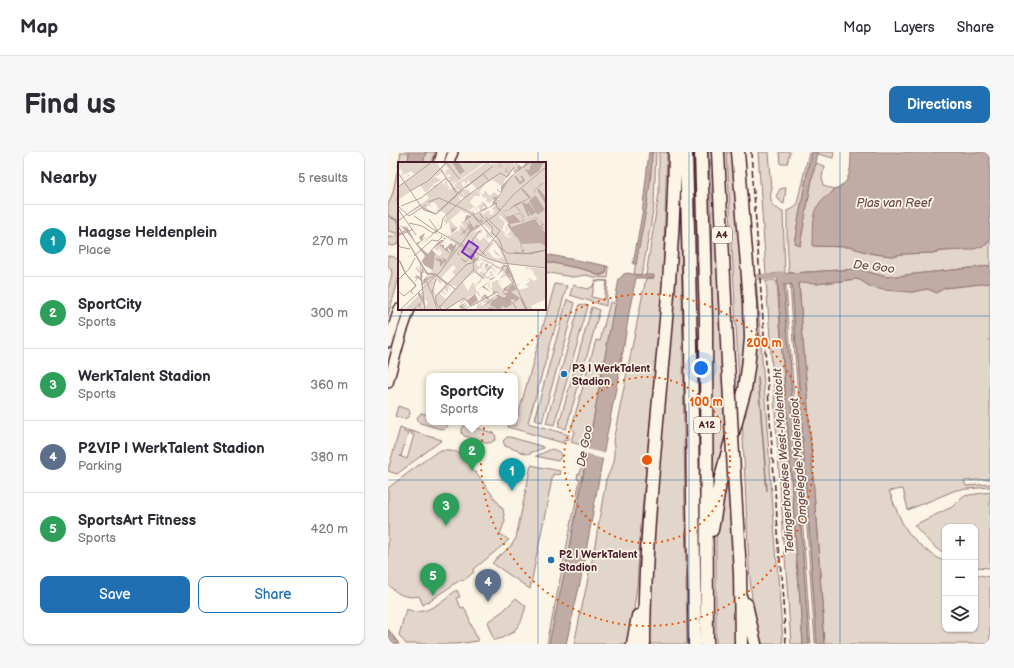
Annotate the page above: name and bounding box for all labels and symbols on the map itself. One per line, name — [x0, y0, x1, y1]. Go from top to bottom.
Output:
inset map — [398, 162, 546, 310]
water label: Plas van Reef — [857, 196, 933, 211]
road number: A4 — [712, 227, 732, 243]
water label: De Goo — [852, 257, 896, 277]
text: 200 m — [746, 336, 782, 351]
your location — [691, 358, 711, 378]
place label: P3 | WerkTalent Stadion — [572, 362, 651, 388]
water label: Tedingerbroekse West-Molentocht — [770, 368, 798, 554]
marker: P3 | WerkTalent Stadion — [559, 369, 569, 379]
text: 100 m — [689, 395, 723, 410]
water label: Omgelegde Molensloot — [787, 397, 811, 525]
road number: A12 — [694, 417, 720, 433]
water label: De Goo — [574, 424, 596, 468]
pin: 2 — [459, 438, 485, 471]
centre of rings — [640, 453, 654, 467]
pin: 1 — [499, 458, 525, 491]
pin: 3 — [433, 493, 459, 526]
place label: P2 | WerkTalent Stadion — [559, 548, 638, 574]
marker: P2 | WerkTalent Stadion — [546, 555, 556, 565]
pin: 5 — [420, 563, 446, 596]
pin: 4 — [475, 569, 501, 602]

